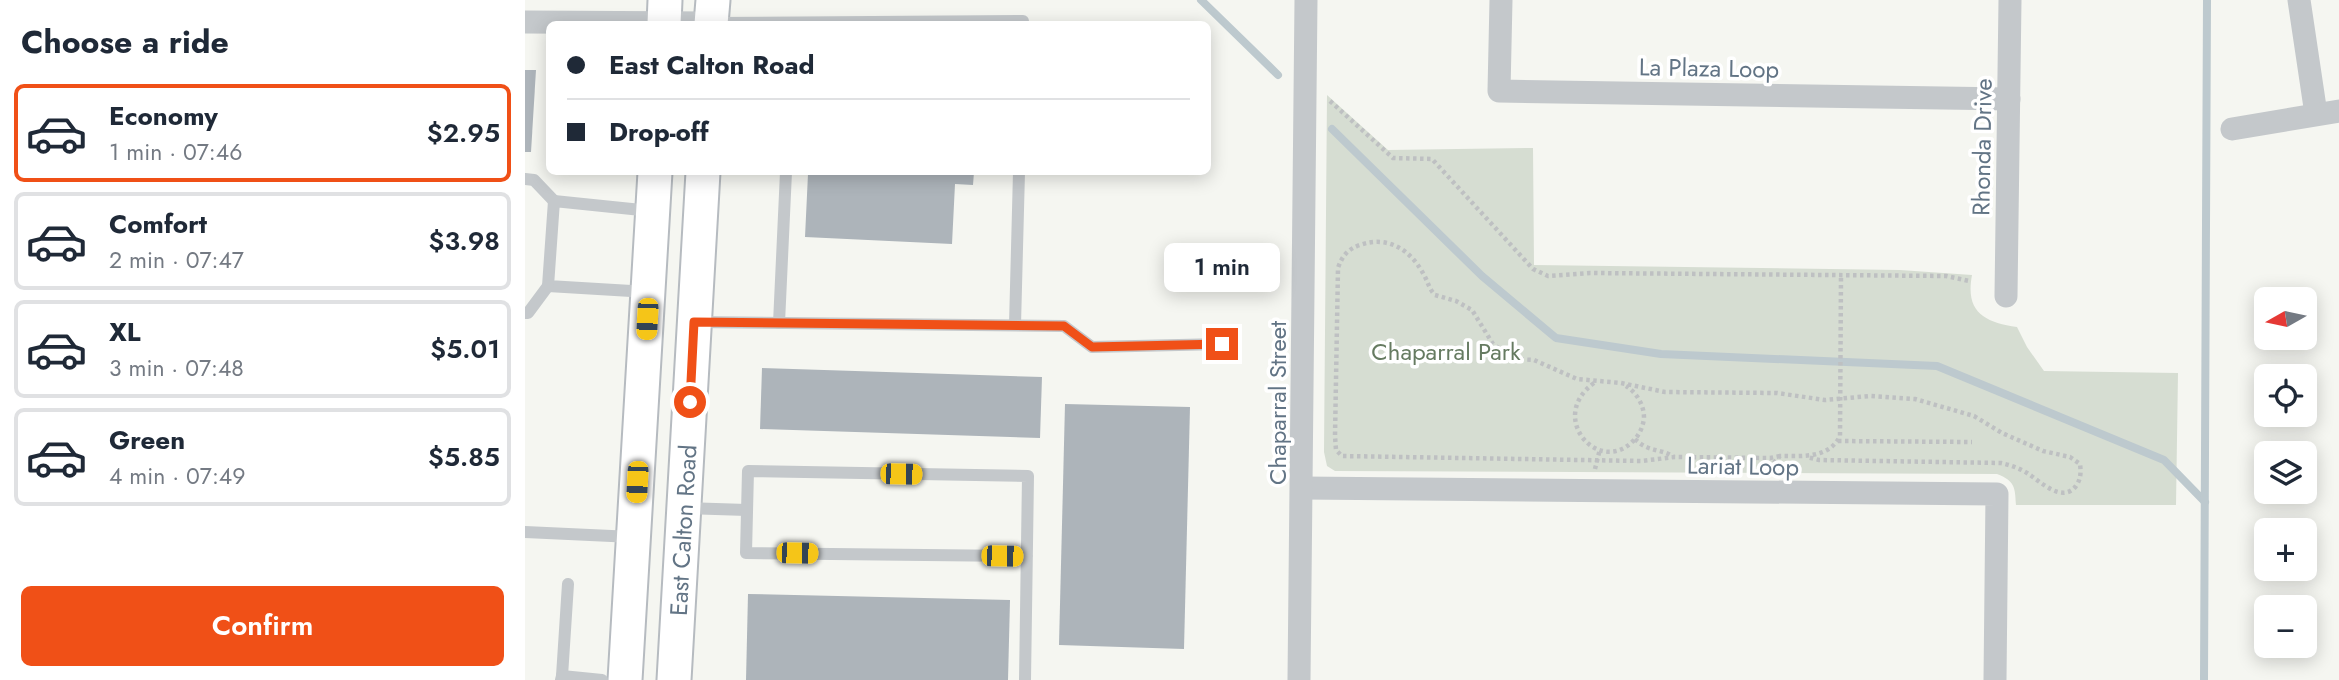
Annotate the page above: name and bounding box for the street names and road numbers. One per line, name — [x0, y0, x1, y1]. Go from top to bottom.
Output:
street label: La Plaza Loop — [1639, 49, 1779, 87]
street label: Rhonda Drive — [1963, 78, 2001, 216]
street label: Chaparral Street — [1260, 321, 1295, 485]
street label: East Calton Road — [660, 444, 705, 617]
street label: Lariat Loop — [1687, 448, 1799, 484]

